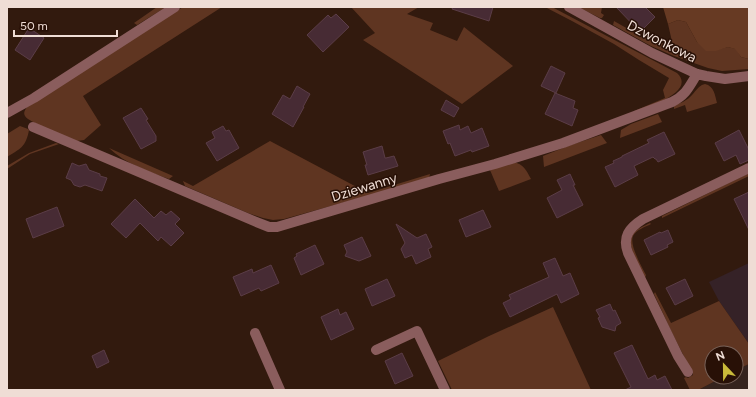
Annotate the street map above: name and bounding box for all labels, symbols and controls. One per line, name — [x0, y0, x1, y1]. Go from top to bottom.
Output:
scale bar — [14, 12, 117, 38]
street label: Dzwonkowa — [624, 17, 699, 66]
text: 50 m — [20, 19, 48, 33]
street label: Dziewanny — [329, 169, 400, 206]
north arrow — [704, 345, 744, 385]
text: N — [714, 349, 727, 364]

